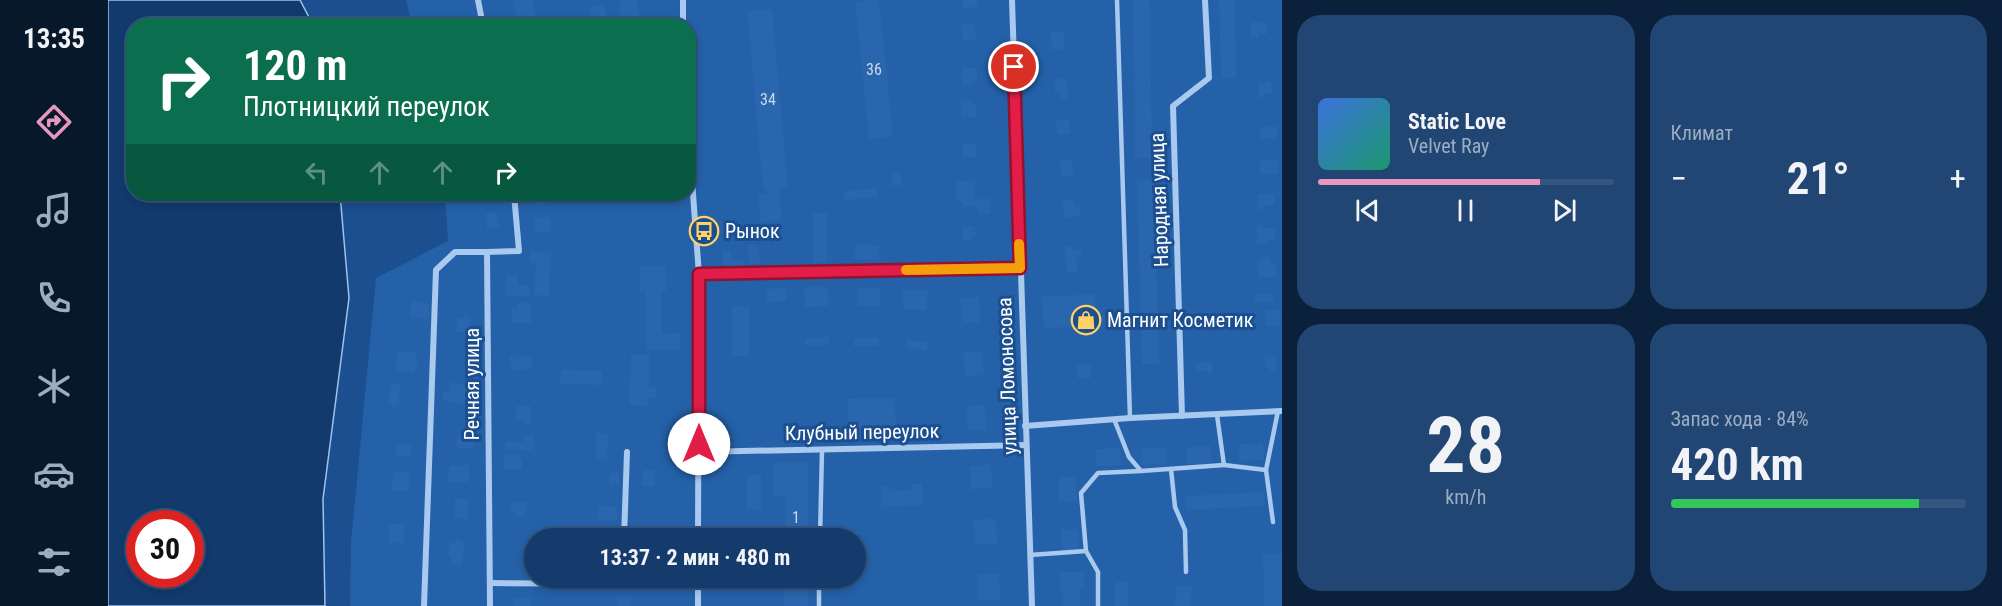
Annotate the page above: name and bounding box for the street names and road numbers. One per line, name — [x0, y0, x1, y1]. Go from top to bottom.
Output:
street label: Народная улица — [1145, 132, 1173, 268]
street label: улица Ломоносова — [992, 297, 1022, 455]
street label: Речная улица — [460, 328, 484, 440]
street label: Клубный переулок — [785, 419, 940, 445]

